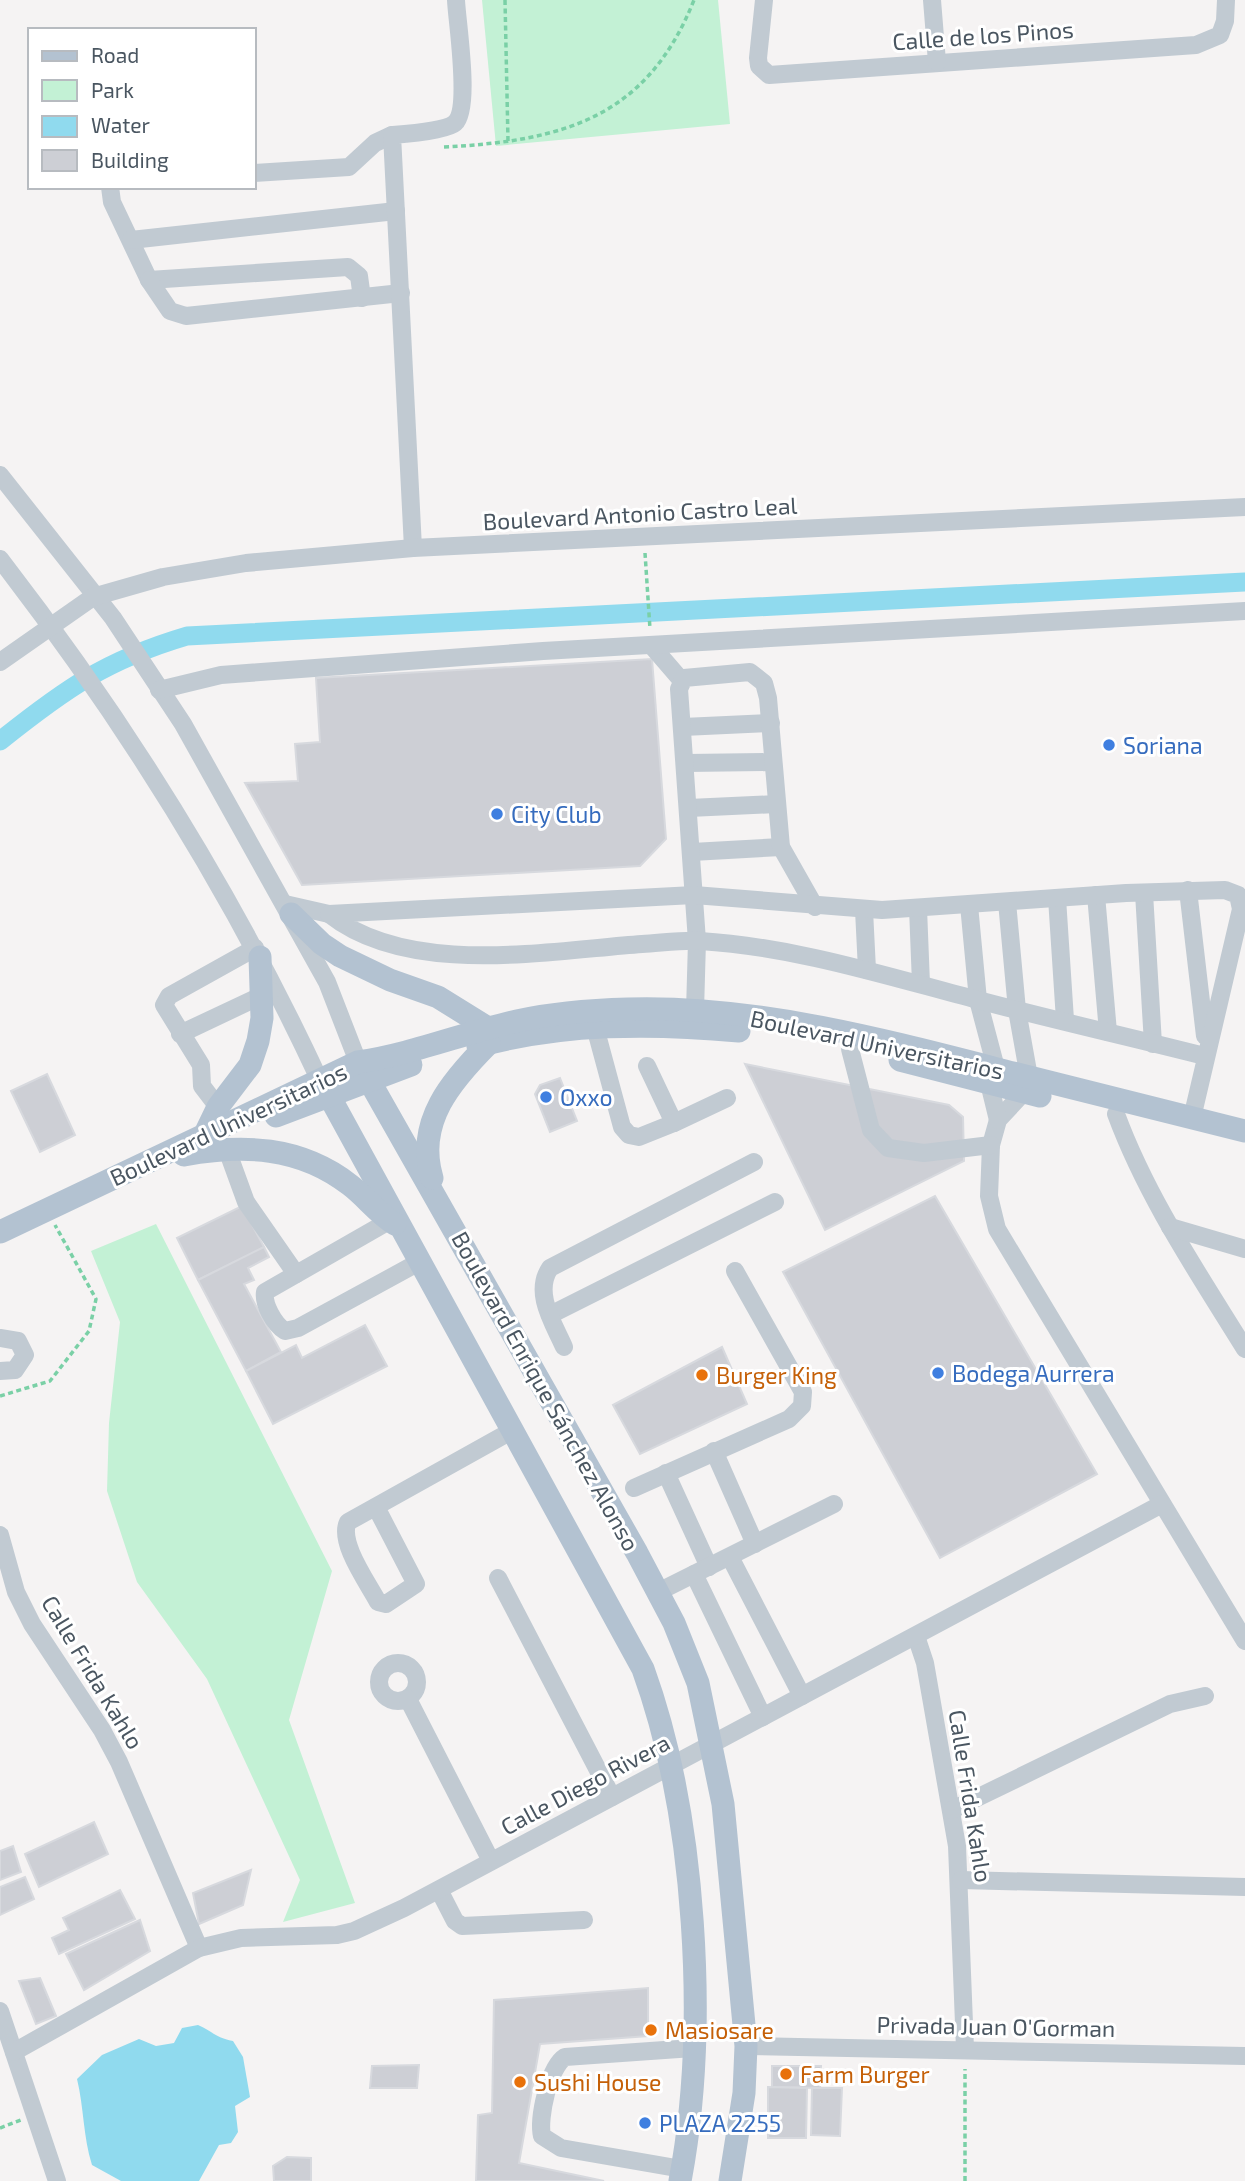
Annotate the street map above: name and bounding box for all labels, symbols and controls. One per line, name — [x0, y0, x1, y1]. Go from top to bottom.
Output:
street label: Calle de los Pinos — [891, 15, 1075, 55]
legend — [28, 28, 256, 189]
text: Road — [91, 42, 139, 67]
text: Park — [91, 77, 134, 102]
text: Water — [91, 112, 150, 137]
text: Building — [91, 147, 169, 172]
street label: Boulevard Antonio Castro Leal — [482, 491, 798, 535]
place label: Soriana — [1123, 731, 1203, 759]
marker: Soriana — [1101, 737, 1117, 753]
place label: City Club — [511, 800, 602, 828]
marker: City Club — [489, 806, 505, 822]
street label: Boulevard Universitarios — [748, 1003, 1006, 1085]
street label: Boulevard Universitarios — [105, 1057, 351, 1191]
place label: Oxxo — [560, 1083, 612, 1111]
marker: Oxxo — [538, 1089, 554, 1105]
street label: Boulevard Enrique Sánchez Alonso — [446, 1226, 646, 1556]
place label: Bodega Aurrera — [952, 1359, 1115, 1387]
place label: Burger King — [716, 1361, 837, 1389]
marker: Bodega Aurrera — [930, 1365, 946, 1381]
marker: Burger King — [694, 1367, 710, 1383]
street label: Calle Frida Kahlo — [36, 1590, 150, 1754]
street label: Calle Frida Kahlo — [944, 1708, 998, 1884]
street label: Calle Diego Rivera — [496, 1728, 674, 1840]
street label: Privada Juan O'Gorman — [876, 2010, 1116, 2042]
place label: Masiosare — [665, 2016, 774, 2044]
marker: Masiosare — [643, 2022, 659, 2038]
place label: Farm Burger — [800, 2060, 930, 2088]
marker: Farm Burger — [778, 2066, 794, 2082]
place label: Sushi House — [534, 2068, 661, 2096]
marker: Sushi House — [512, 2074, 528, 2090]
place label: PLAZA 2255 — [659, 2109, 781, 2137]
marker: PLAZA 2255 — [637, 2115, 653, 2131]

